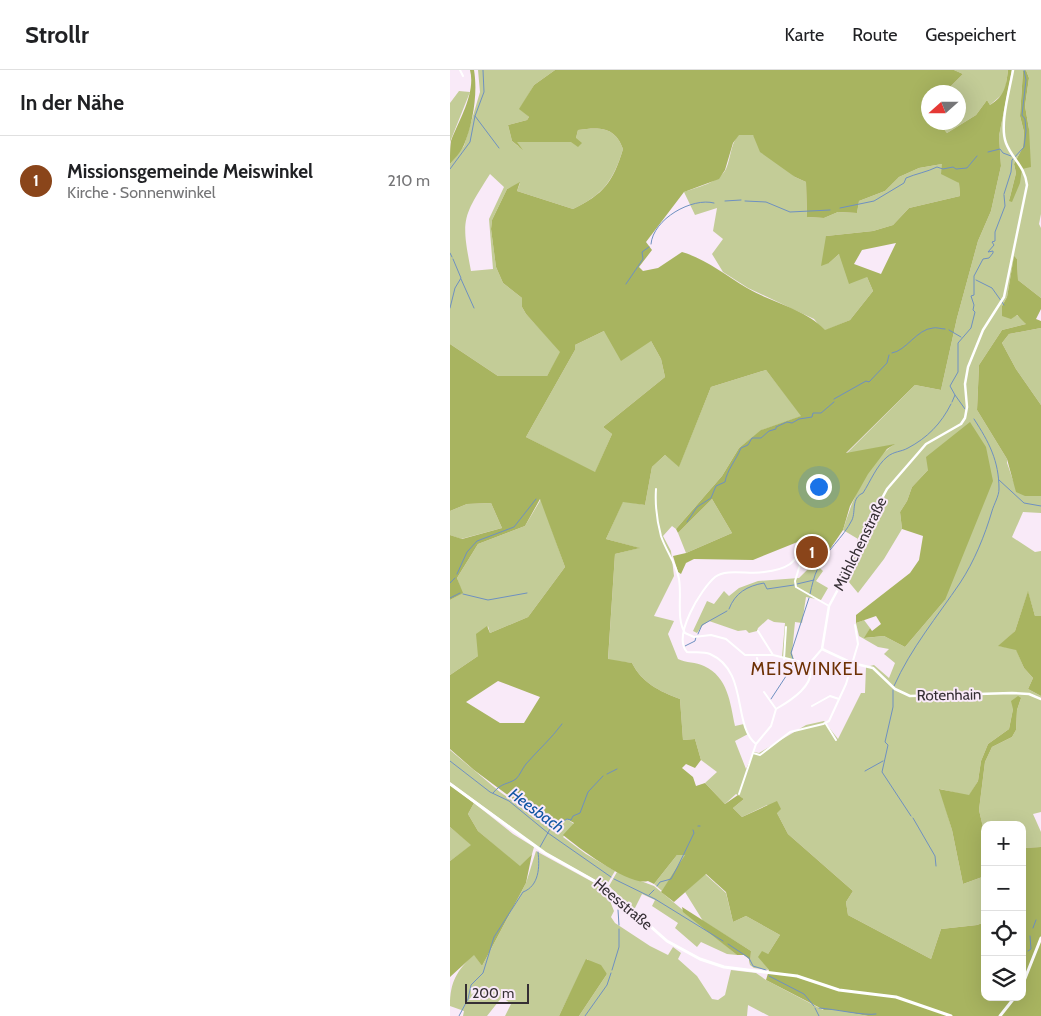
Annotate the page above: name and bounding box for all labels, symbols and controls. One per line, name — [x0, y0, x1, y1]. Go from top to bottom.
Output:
text: Strollr — [25, 20, 89, 49]
text: Karte — [785, 24, 824, 46]
text: Route — [852, 24, 897, 46]
text: Gespeichert — [925, 24, 1016, 46]
north arrow — [921, 85, 966, 130]
text: In der Nähe — [20, 90, 124, 115]
text: Missionsgemeinde Meiswinkel — [67, 160, 313, 183]
text: 1 — [33, 171, 39, 190]
text: 210 m — [388, 171, 430, 190]
text: Kirche · Sonnenwinkel — [67, 183, 216, 202]
your location — [806, 474, 832, 500]
street label: Mühlchenstraße — [830, 494, 891, 594]
pin: 1 — [796, 533, 828, 571]
district label: MEISWINKEL — [750, 658, 864, 680]
street label: Rotenhain — [916, 685, 982, 705]
water label: Heesbach — [505, 784, 568, 837]
map controls — [981, 821, 1026, 1001]
button: + — [981, 821, 1026, 866]
button: − — [981, 866, 1026, 911]
street label: Heesstraße — [590, 874, 656, 934]
button: locate — [981, 911, 1026, 956]
button: layers — [981, 956, 1026, 1001]
scale bar — [465, 981, 529, 1004]
text: 200 m — [472, 984, 514, 1002]

